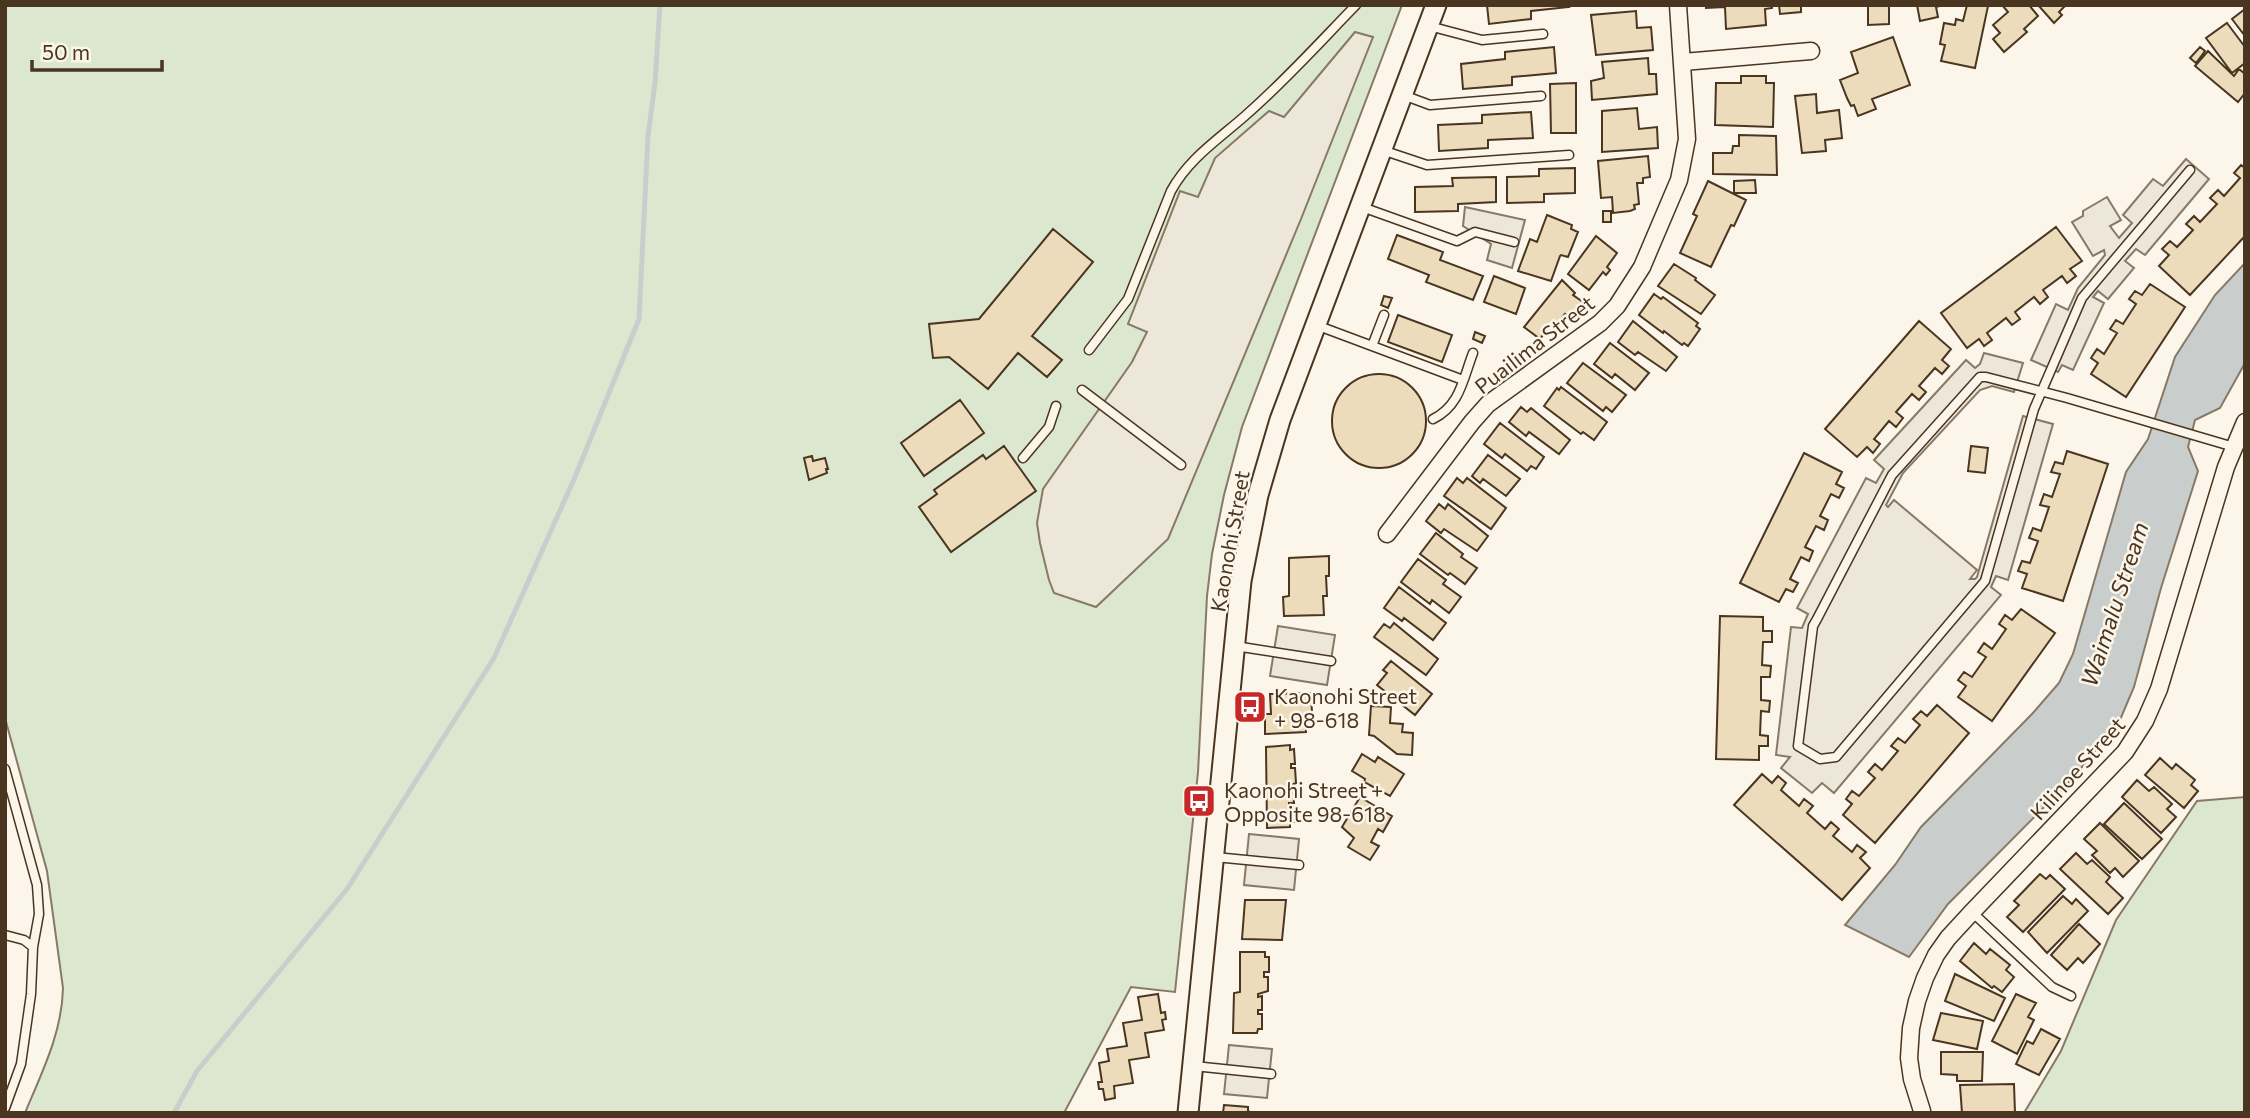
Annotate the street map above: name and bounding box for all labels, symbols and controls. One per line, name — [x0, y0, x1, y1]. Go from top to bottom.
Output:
scale bar — [32, 28, 161, 72]
text: 50 m — [42, 39, 90, 64]
street label: Puailima Street — [1469, 290, 1599, 398]
street label: Kaonohi Street — [1204, 468, 1254, 614]
water label: Waimalu Stream — [2074, 518, 2154, 690]
place label: Kaonohi Street + 98-618 — [1274, 683, 1417, 732]
bus stop icon: Kaonohi Street + 98-618 — [1231, 688, 1269, 726]
street label: Kilinoe Street — [2024, 712, 2130, 824]
place label: Kaonohi Street + Opposite 98-618 — [1224, 777, 1386, 826]
bus stop icon: Kaonohi Street + Opposite 98-618 — [1180, 782, 1218, 820]

